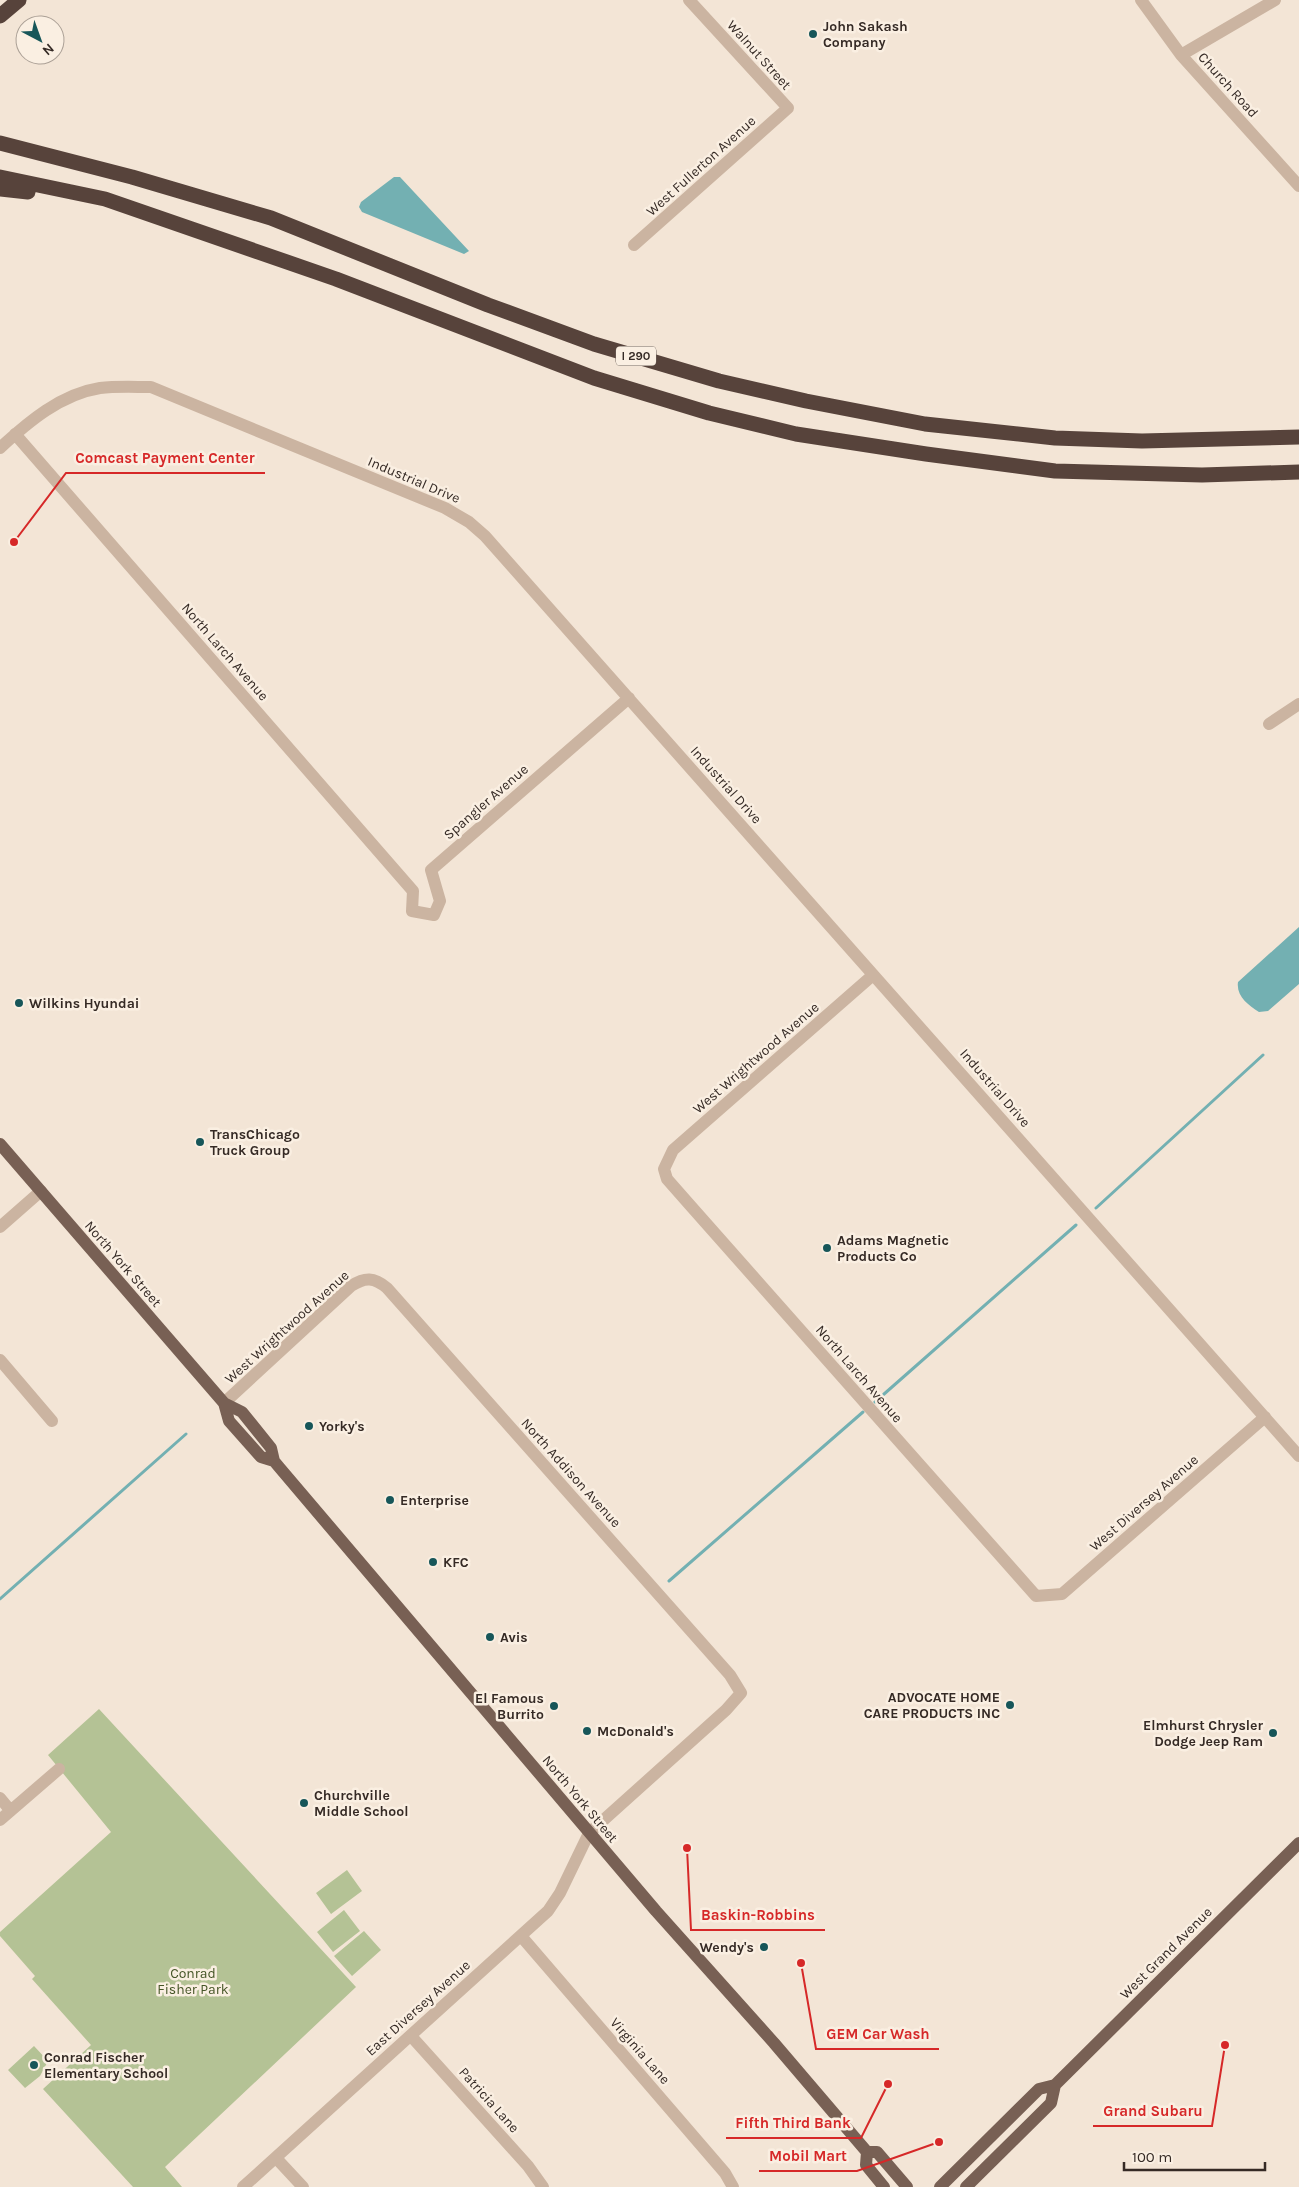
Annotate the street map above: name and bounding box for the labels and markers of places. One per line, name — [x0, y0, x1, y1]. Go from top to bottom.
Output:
place label: John Sakash Company — [823, 18, 908, 51]
marker: John Sakash Company — [807, 28, 819, 40]
callout: Comcast Payment Center — [66, 443, 265, 473]
place label: Wilkins Hyundai — [29, 995, 139, 1012]
marker: Wilkins Hyundai — [13, 997, 25, 1009]
place label: TransChicago Truck Group — [210, 1126, 300, 1159]
marker: TransChicago Truck Group — [194, 1136, 206, 1148]
place label: Adams Magnetic Products Co — [837, 1232, 949, 1265]
marker: Adams Magnetic Products Co — [821, 1242, 833, 1254]
place label: Yorky's — [319, 1418, 365, 1435]
marker: Yorky's — [303, 1420, 315, 1432]
place label: Enterprise — [400, 1492, 469, 1509]
marker: Enterprise — [384, 1494, 396, 1506]
place label: KFC — [443, 1554, 469, 1571]
marker: KFC — [427, 1556, 439, 1568]
place label: Avis — [500, 1629, 528, 1646]
marker: Avis — [484, 1631, 496, 1643]
place label: ADVOCATE HOME CARE PRODUCTS INC — [864, 1689, 1000, 1722]
place label: El Famous Burrito — [475, 1690, 544, 1723]
marker: ADVOCATE HOME CARE PRODUCTS INC — [1004, 1699, 1016, 1711]
marker: El Famous Burrito — [548, 1700, 560, 1712]
place label: Elmhurst Chrysler Dodge Jeep Ram — [1143, 1717, 1264, 1750]
place label: McDonald's — [597, 1723, 674, 1740]
marker: McDonald's — [581, 1725, 593, 1737]
marker: Elmhurst Chrysler Dodge Jeep Ram — [1267, 1727, 1279, 1739]
place label: Churchville Middle School — [314, 1787, 408, 1820]
marker: Churchville Middle School — [298, 1797, 310, 1809]
callout: Baskin-Robbins — [691, 1900, 825, 1930]
place label: Wendy's — [700, 1939, 754, 1956]
marker: Wendy's — [758, 1941, 770, 1953]
callout: GEM Car Wash — [816, 2019, 939, 2049]
place label: Conrad Fischer Elementary School — [44, 2049, 168, 2082]
marker: Conrad Fischer Elementary School — [28, 2059, 40, 2071]
callout: Grand Subaru — [1093, 2096, 1212, 2126]
callout: Fifth Third Bank — [726, 2108, 861, 2138]
callout: Mobil Mart — [759, 2141, 857, 2171]

